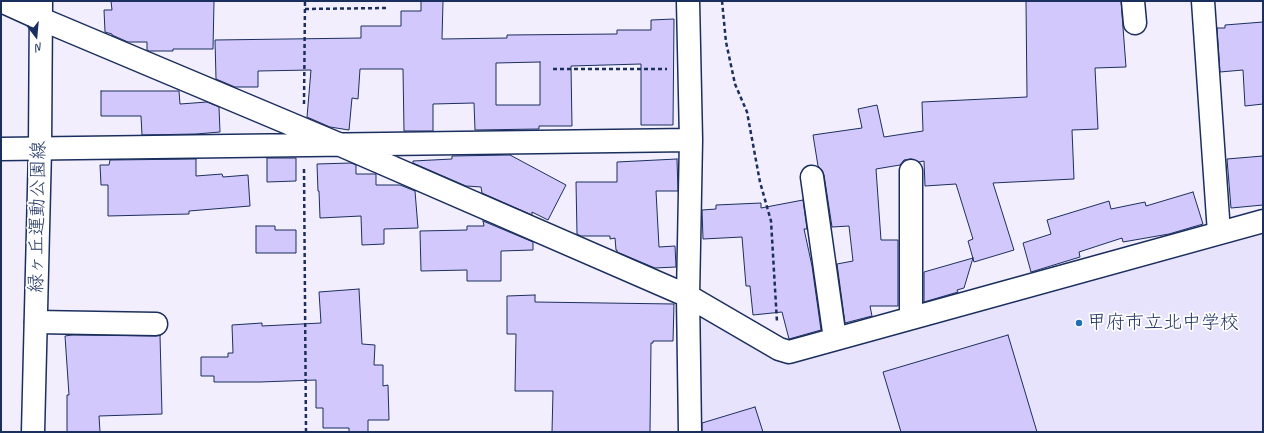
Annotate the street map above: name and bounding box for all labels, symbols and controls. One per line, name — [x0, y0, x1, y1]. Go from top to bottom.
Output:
north arrow — [16, 16, 56, 56]
text: N — [34, 40, 45, 55]
street label: 緑ヶ丘運動公園線 — [25, 141, 51, 293]
place label: 甲府市立北中学校 — [1087, 312, 1239, 334]
marker: 甲府市立北中学校 — [1074, 318, 1084, 328]

